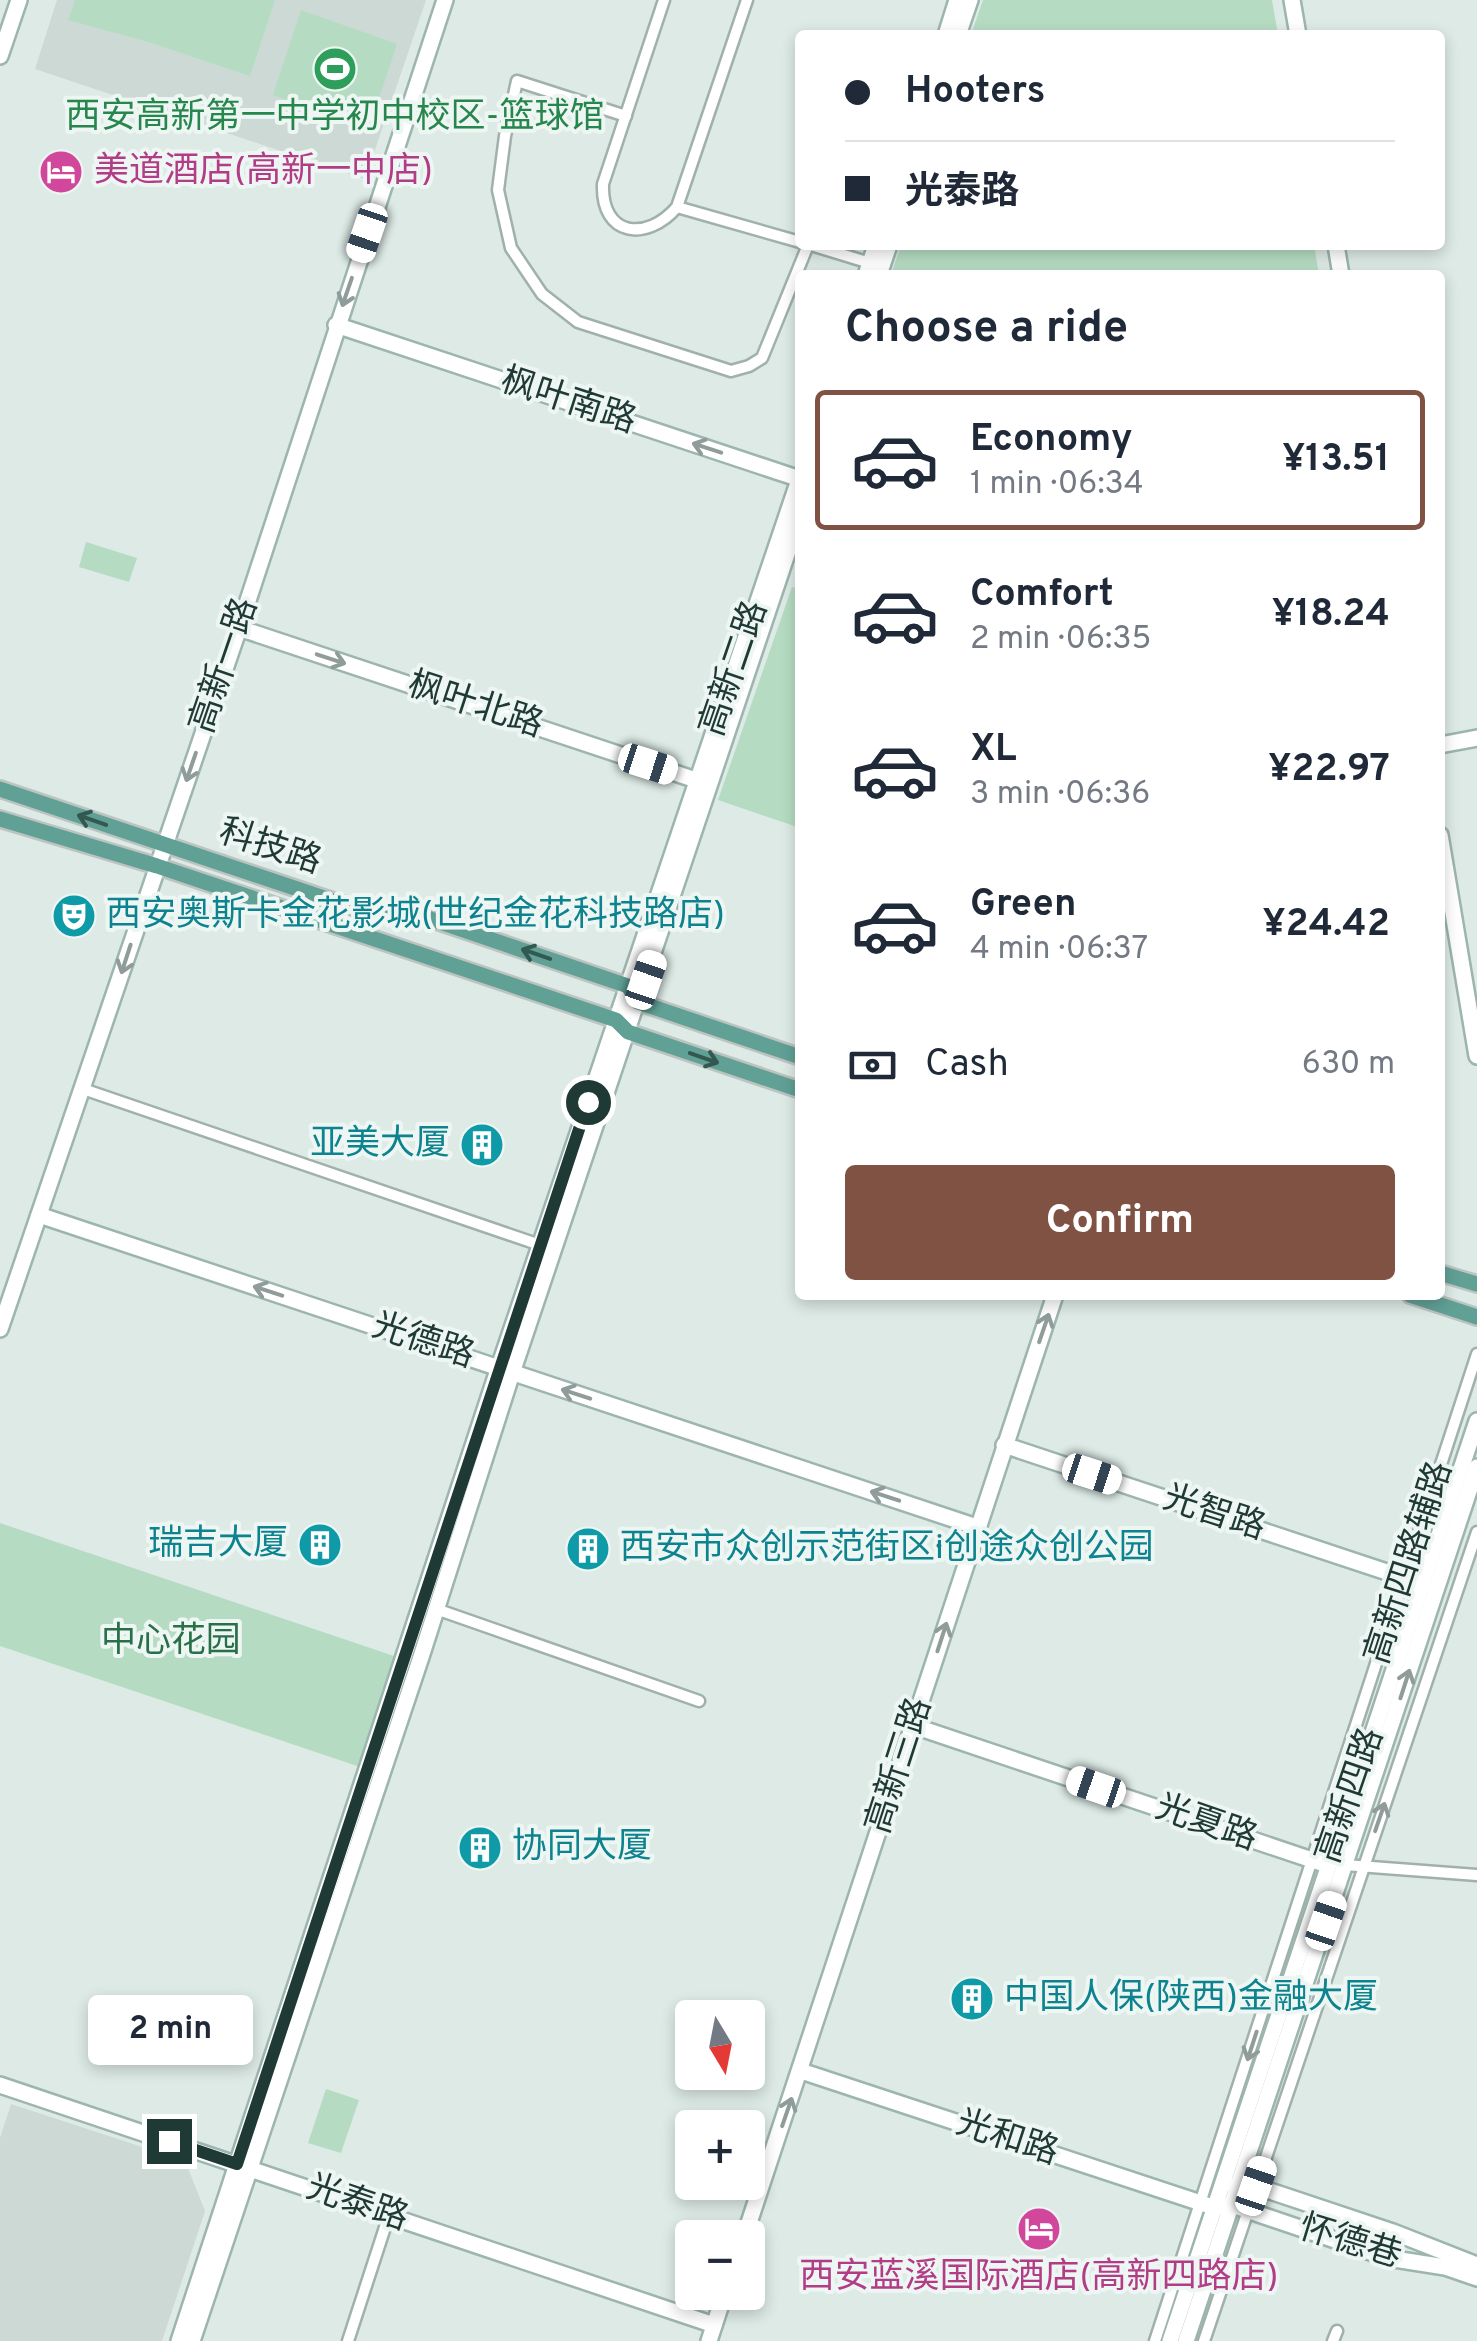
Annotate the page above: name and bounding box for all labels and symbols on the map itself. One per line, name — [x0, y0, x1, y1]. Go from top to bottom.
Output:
sports icon: 西安高新第一中学初中校区-篮球馆 — [312, 46, 358, 92]
place label: 西安高新第一中学初中校区-篮球馆 — [66, 96, 604, 140]
hotel icon: 美道酒店(高新一中店) — [38, 149, 84, 195]
place label: 美道酒店(高新一中店) — [94, 150, 433, 194]
car — [343, 200, 391, 266]
one-way arrow — [337, 275, 355, 307]
street label: 枫叶南路 — [495, 359, 641, 445]
one-way arrow — [692, 438, 724, 456]
street label: 高新一路 — [181, 593, 269, 739]
street label: 高新二路 — [691, 596, 779, 742]
one-way arrow — [315, 651, 347, 669]
street label: 枫叶北路 — [402, 663, 548, 749]
car — [615, 740, 681, 788]
one-way arrow — [181, 750, 199, 781]
one-way arrow — [76, 810, 108, 828]
street label: 科技路 — [213, 811, 327, 885]
theatre icon: 西安奥斯卡金花影城(世纪金花科技路店) — [51, 893, 97, 939]
place label: 西安奥斯卡金花影城(世纪金花科技路店) — [106, 894, 725, 938]
one-way arrow — [116, 942, 134, 974]
one-way arrow — [522, 944, 553, 962]
car — [622, 947, 670, 1013]
one-way arrow — [688, 1050, 720, 1068]
route start — [566, 1080, 611, 1125]
building icon: 亚美大厦 — [459, 1122, 505, 1168]
place label: 亚美大厦 — [310, 1123, 450, 1167]
one-way arrow — [252, 1280, 284, 1298]
street label: 光德路 — [366, 1305, 480, 1379]
one-way arrow — [1036, 1314, 1054, 1345]
one-way arrow — [561, 1384, 592, 1402]
car — [1059, 1450, 1125, 1498]
street label: 高新四路辅路 — [1357, 1456, 1463, 1670]
street label: 光智路 — [1157, 1477, 1271, 1551]
one-way arrow — [869, 1486, 901, 1504]
building icon: 瑞吉大厦 — [297, 1522, 343, 1568]
place label: 瑞吉大厦 — [148, 1523, 288, 1567]
building icon: 西安市众创示范街区·i创途众创公园 — [565, 1526, 611, 1572]
place label: 西安市众创示范街区·i创途众创公园 — [620, 1527, 1154, 1571]
park label: 中心花园 — [101, 1620, 241, 1664]
one-way arrow — [934, 1621, 952, 1653]
one-way arrow — [1398, 1669, 1416, 1700]
street label: 高新三路 — [857, 1693, 943, 1839]
street label: 高新四路 — [1307, 1723, 1395, 1869]
car — [1063, 1763, 1129, 1811]
street label: 光夏路 — [1149, 1786, 1263, 1862]
one-way arrow — [1372, 1803, 1390, 1834]
building icon: 协同大厦 — [457, 1825, 503, 1871]
place label: 协同大厦 — [512, 1826, 652, 1870]
car — [1302, 1888, 1350, 1954]
building icon: 中国人保(陕西)金融大厦 — [949, 1976, 995, 2022]
place label: 中国人保(陕西)金融大厦 — [1004, 1977, 1378, 2021]
callout: 2 min — [86, 1996, 252, 2066]
north arrow — [675, 2000, 765, 2090]
one-way arrow — [1242, 2030, 1260, 2062]
one-way arrow — [779, 2098, 797, 2129]
street label: 光和路 — [950, 2102, 1064, 2176]
route end — [147, 2119, 192, 2164]
car — [1232, 2153, 1280, 2219]
street label: 光泰路 — [300, 2166, 414, 2242]
hotel icon: 西安蓝溪国际酒店(高新四路店) — [1016, 2206, 1062, 2252]
street label: 怀德巷 — [1293, 2207, 1407, 2279]
place label: 西安蓝溪国际酒店(高新四路店) — [799, 2256, 1279, 2300]

